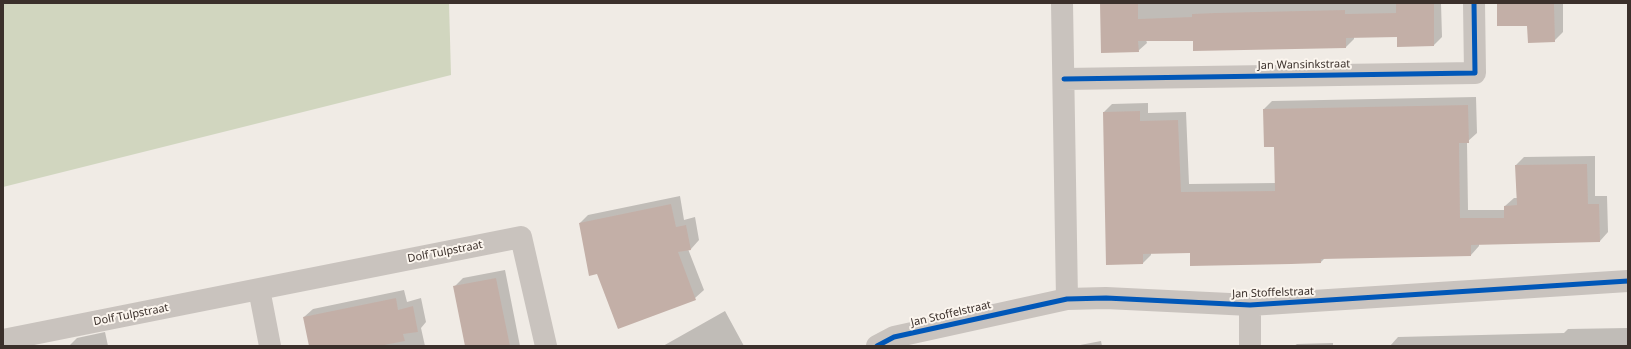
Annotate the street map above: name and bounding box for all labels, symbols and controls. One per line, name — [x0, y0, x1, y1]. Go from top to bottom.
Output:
street label: Jan Wansinkstraat — [1258, 58, 1350, 72]
street label: Dolf Tulpstraat — [406, 238, 484, 266]
street label: Jan Stoffelstraat — [1232, 285, 1314, 301]
street label: Jan Stoffelstraat — [910, 298, 992, 330]
street label: Dolf Tulpstraat — [92, 301, 170, 329]

